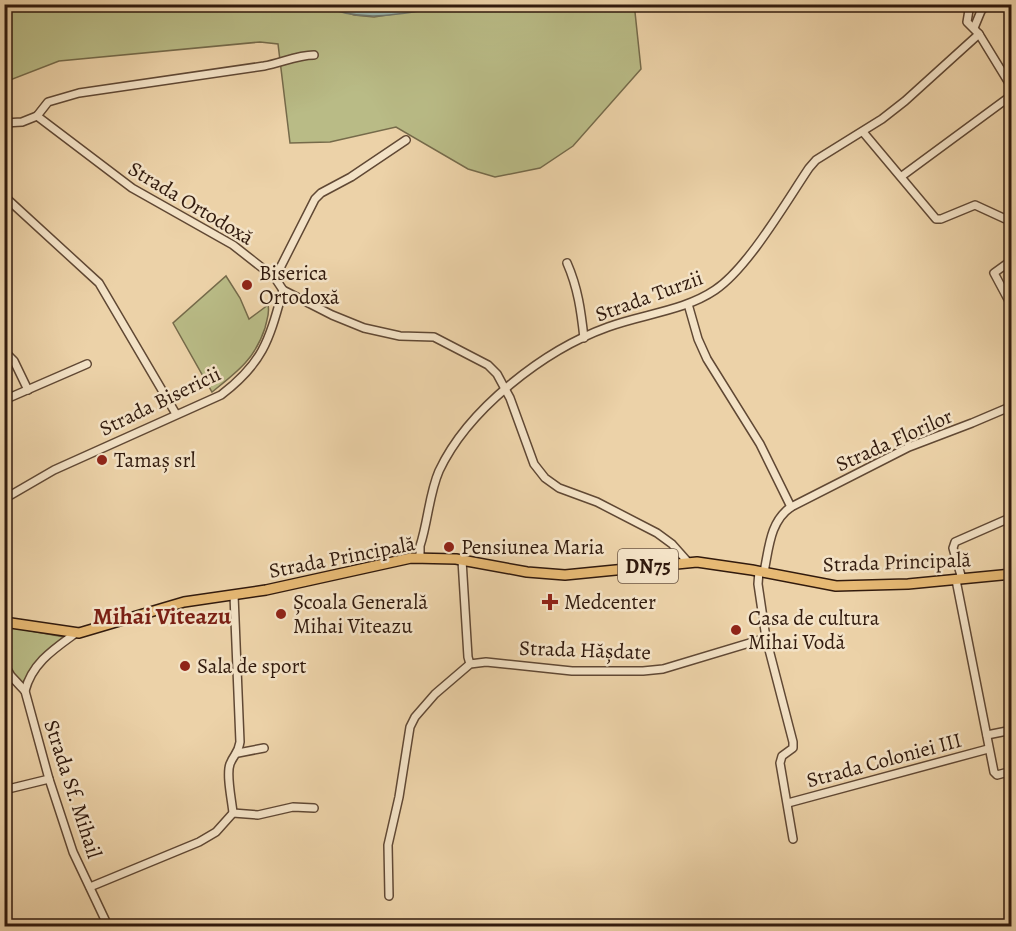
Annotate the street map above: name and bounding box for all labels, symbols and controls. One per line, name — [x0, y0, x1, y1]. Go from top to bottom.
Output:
street label: Strada Ortodoxă — [123, 155, 259, 252]
place label: Biserica Ortodoxă — [259, 259, 340, 311]
street label: Strada Turzii — [591, 264, 707, 328]
marker: Biserica Ortodoxă — [240, 278, 254, 292]
street label: Strada Bisericii — [95, 360, 225, 442]
street label: Strada Florilor — [831, 402, 957, 478]
place label: Tamaș srl — [114, 446, 196, 474]
marker: Tamaș srl — [95, 453, 109, 467]
street label: Strada Principală — [267, 529, 418, 585]
place label: Pensiunea Maria — [461, 533, 604, 561]
marker: Pensiunea Maria — [442, 540, 456, 554]
street label: Strada Principală — [822, 545, 972, 579]
road number: DN75 — [618, 549, 678, 583]
place label: Școala Generală Mihai Viteazu — [293, 588, 428, 640]
place label: Medcenter — [564, 588, 656, 616]
marker: Medcenter — [541, 593, 559, 611]
district label: Mihai Viteazu — [93, 600, 232, 632]
place label: Casa de cultura Mihai Vodă — [748, 604, 880, 656]
marker: Școala Generală Mihai Viteazu — [274, 607, 288, 621]
marker: Casa de cultura Mihai Vodă — [729, 623, 743, 637]
street label: Strada Hășdate — [519, 634, 651, 666]
place label: Sala de sport — [197, 652, 306, 680]
marker: Sala de sport — [178, 659, 192, 673]
street label: Strada Sf. Mihail — [37, 716, 109, 862]
street label: Strada Coloniei III — [803, 726, 965, 794]

